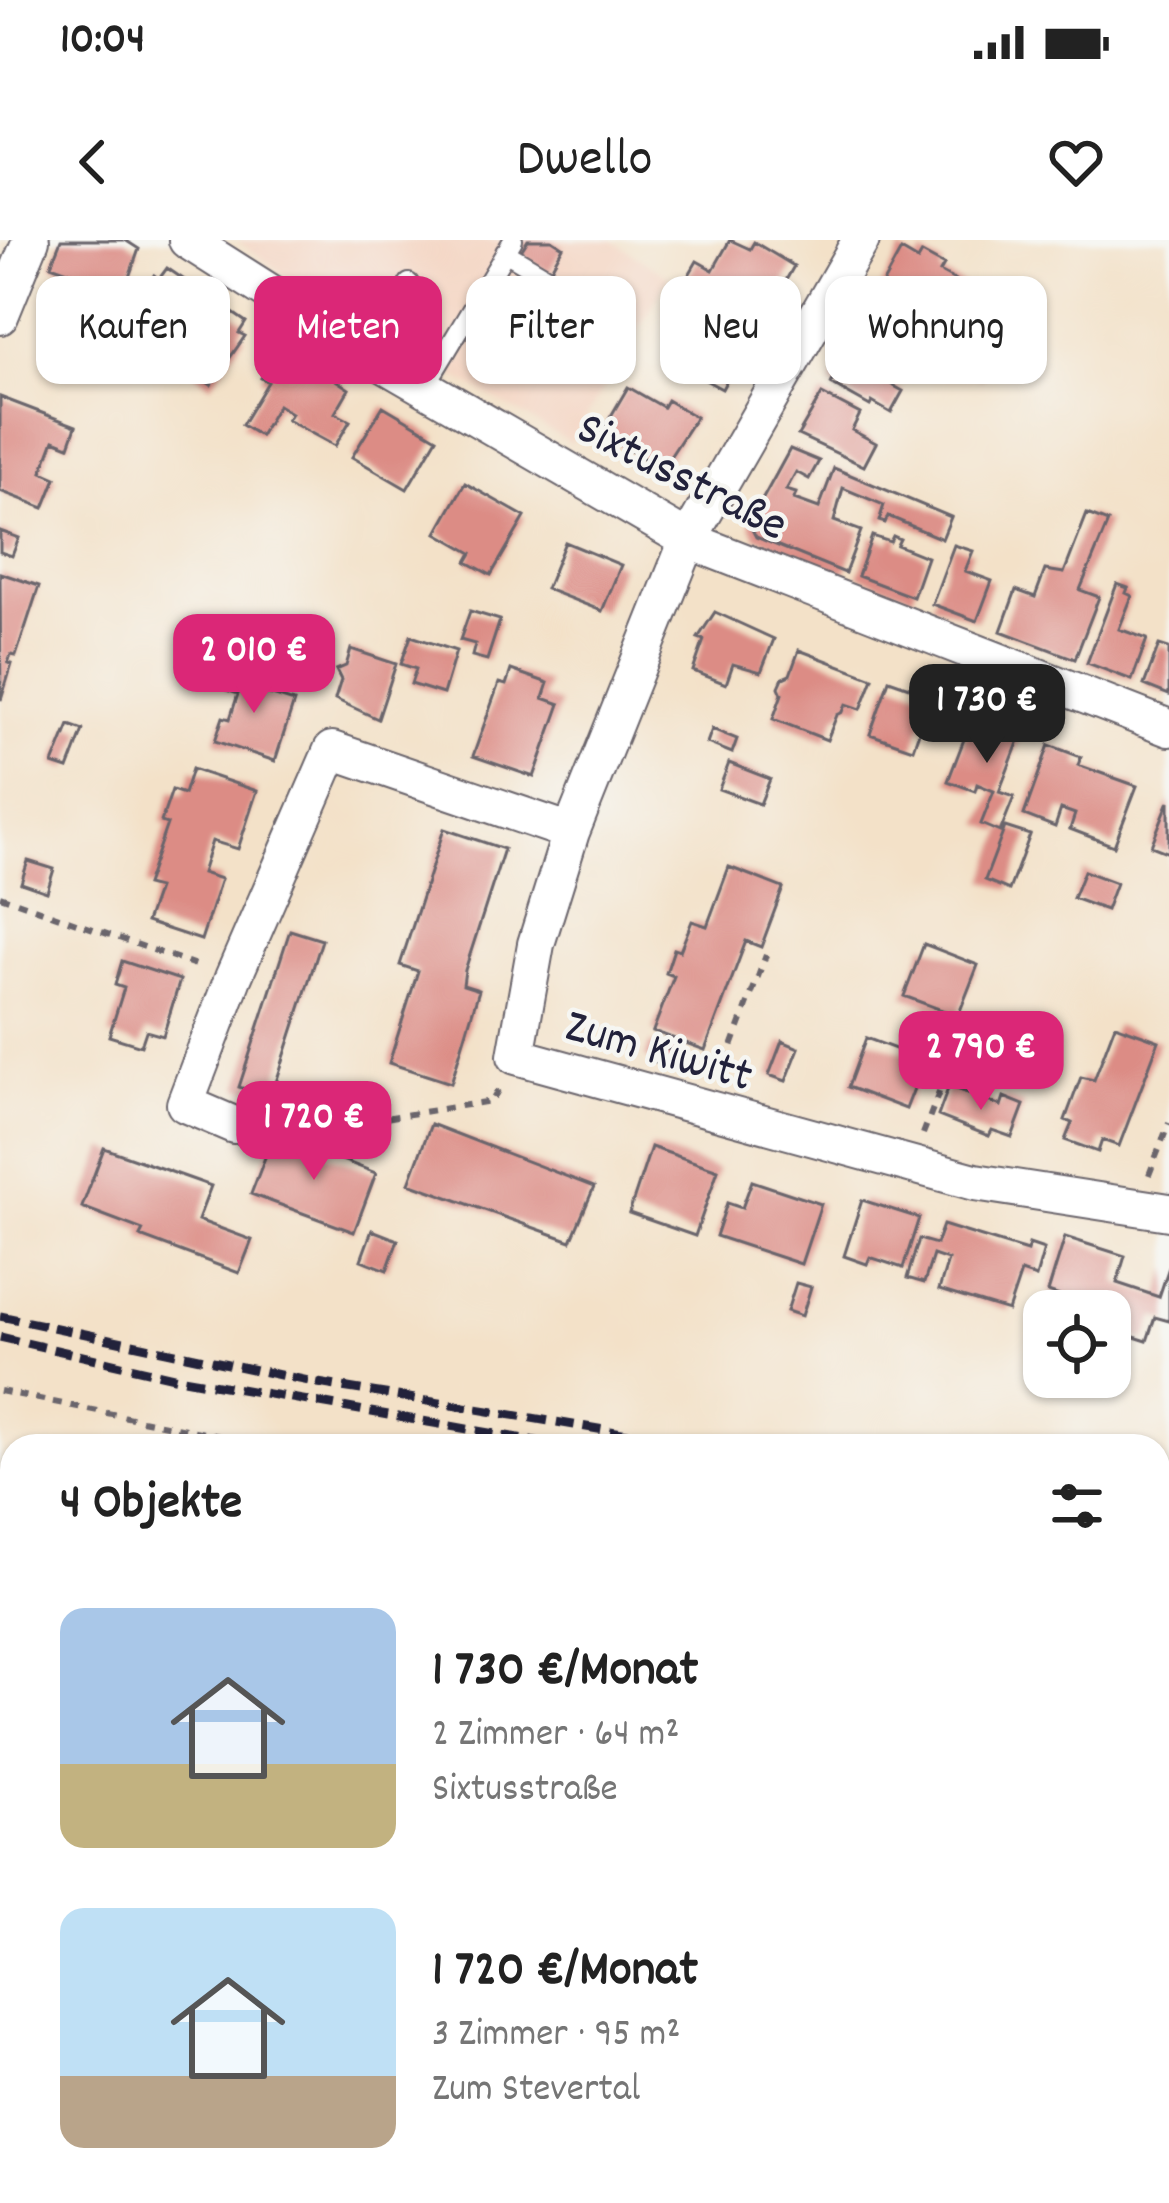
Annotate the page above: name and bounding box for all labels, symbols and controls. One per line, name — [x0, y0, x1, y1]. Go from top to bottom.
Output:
text: 10:04 — [60, 10, 145, 74]
text: Dwello — [516, 124, 653, 201]
icon: back — [60, 129, 126, 195]
icon: heart — [1043, 129, 1109, 195]
chip: Kaufen — [36, 276, 230, 384]
chip: Mieten — [254, 276, 442, 384]
chip: Filter — [466, 276, 636, 384]
chip: Neu — [660, 276, 801, 384]
chip: Wohnung — [825, 276, 1047, 384]
street label: Sixtusstraße — [563, 397, 798, 562]
pin: 2 010 € — [143, 614, 365, 716]
text: 2 010 € — [200, 625, 308, 680]
pin: 1 730 € — [876, 664, 1098, 766]
text: 1 730 € — [936, 675, 1038, 730]
street label: Zum Kiwitt — [556, 995, 760, 1114]
pin: 2 790 € — [870, 1011, 1092, 1113]
text: 2 790 € — [926, 1022, 1036, 1077]
pin: 1 720 € — [203, 1081, 425, 1183]
text: 1 720 € — [263, 1092, 365, 1147]
map controls — [1023, 1290, 1131, 1398]
button: locate — [1023, 1290, 1131, 1398]
text: 4 Objekte — [60, 1470, 242, 1542]
icon: filters — [1044, 1473, 1110, 1539]
text: 1 730 €/Monat — [432, 1637, 698, 1709]
icon: home — [156, 1656, 300, 1800]
text: 2 Zimmer · 64 m² — [432, 1709, 680, 1764]
text: Sixtusstraße — [432, 1764, 618, 1819]
text: 1 720 €/Monat — [432, 1937, 698, 2009]
icon: home — [156, 1956, 300, 2100]
text: 3 Zimmer · 95 m² — [432, 2009, 680, 2064]
text: Zum Stevertal — [432, 2064, 640, 2119]

